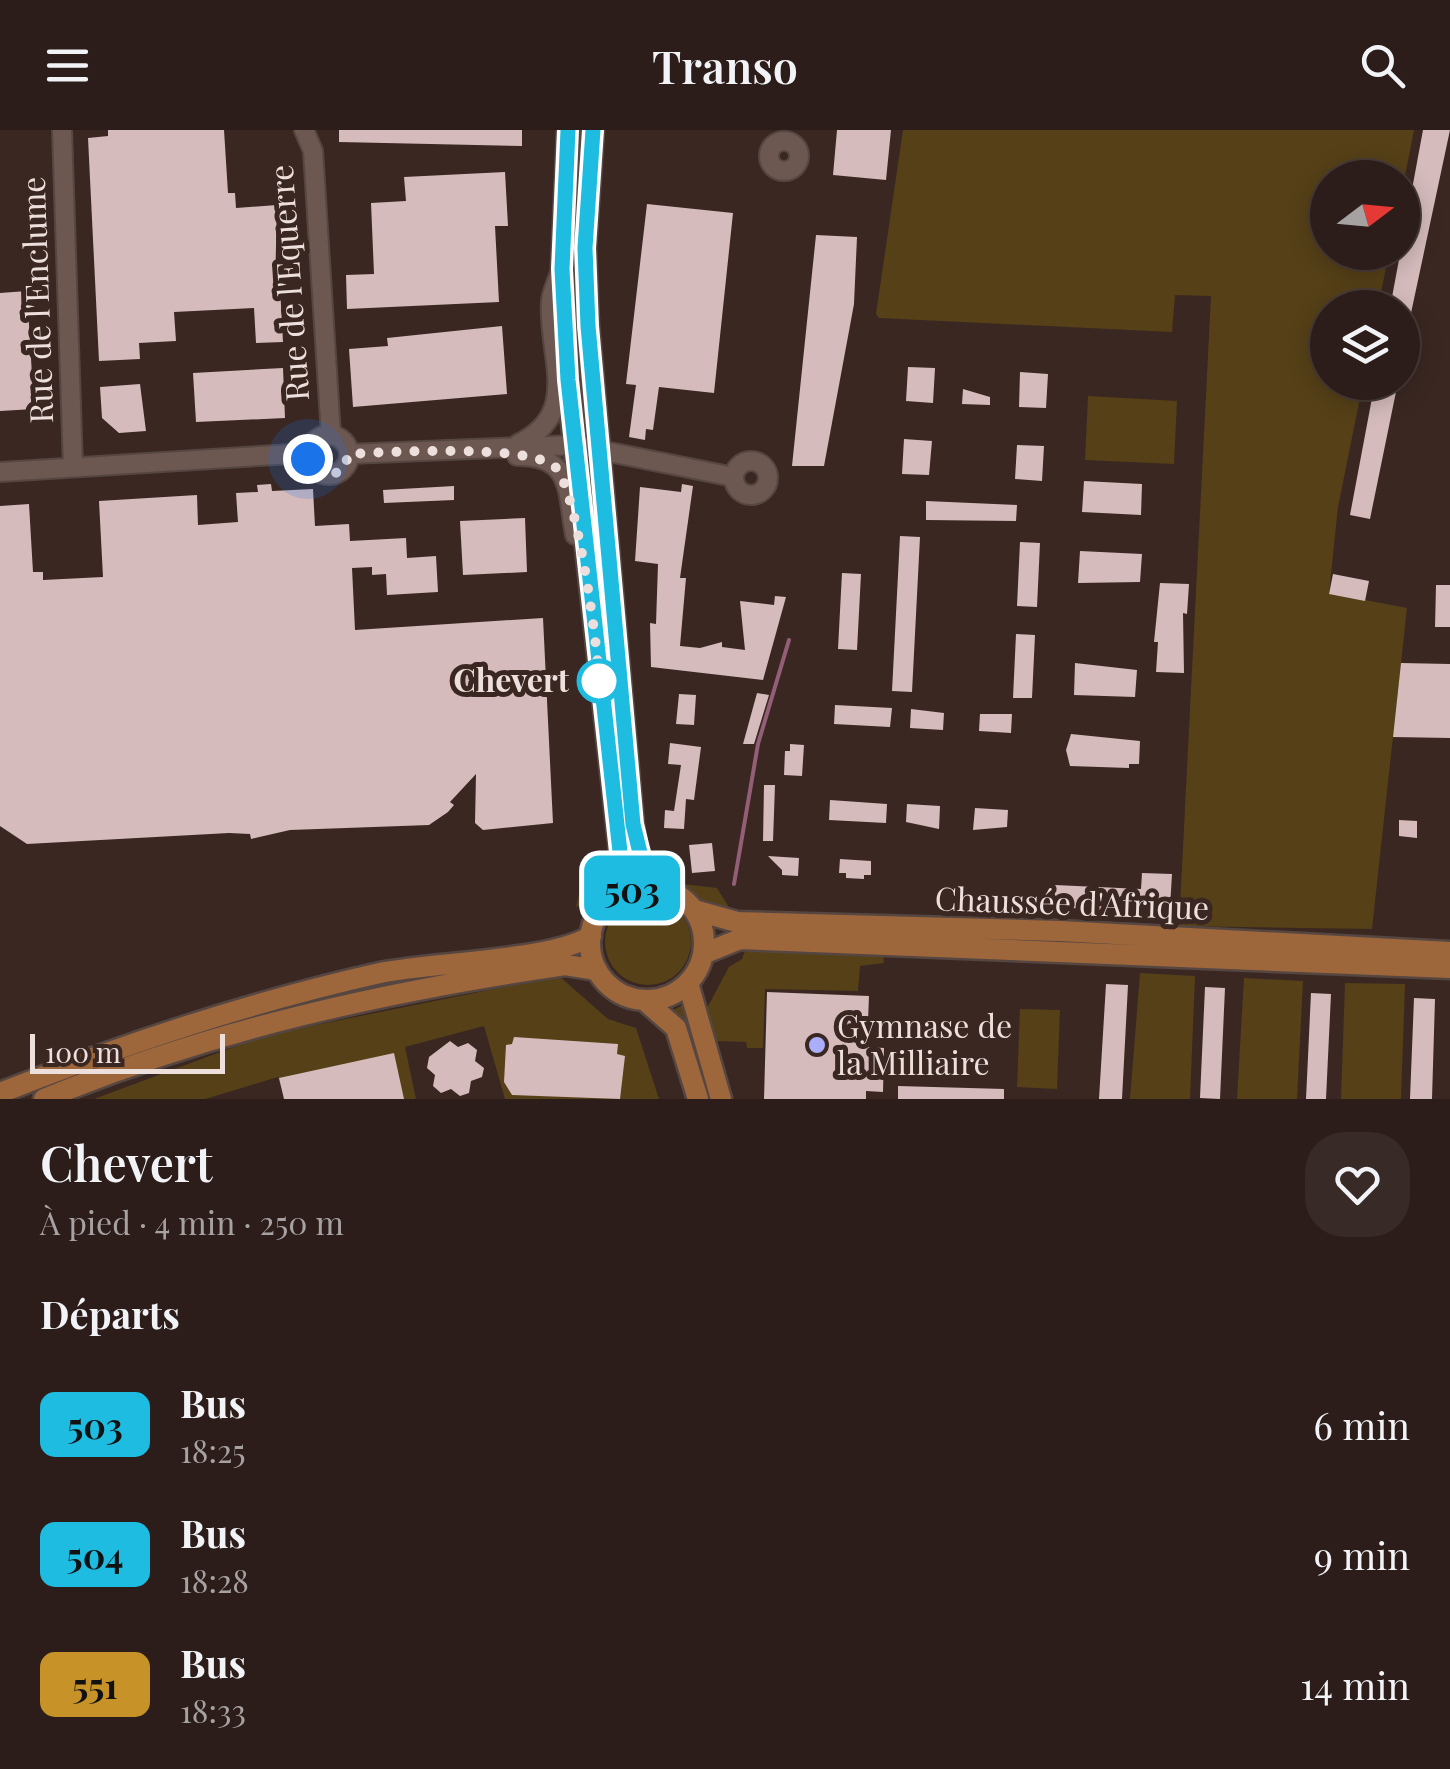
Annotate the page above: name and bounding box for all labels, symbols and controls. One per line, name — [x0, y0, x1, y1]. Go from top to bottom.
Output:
text: Transo — [652, 35, 798, 95]
icon: menu — [40, 38, 95, 93]
icon: search — [1355, 38, 1410, 93]
north arrow — [1310, 160, 1420, 270]
map controls — [1310, 160, 1420, 400]
street label: Rue de l'Equerre — [258, 164, 317, 403]
street label: Rue de l'Enclume — [10, 176, 61, 424]
button: layers — [1310, 290, 1420, 400]
your location — [283, 434, 333, 484]
place label: Chevert — [453, 657, 570, 700]
marker: Chevert — [578, 660, 620, 702]
line badge: 503 — [574, 856, 690, 920]
text: 503 — [604, 865, 660, 912]
street label: Chaussée d'Afrique — [934, 875, 1210, 928]
place label: Gymnase de la Milliaire — [837, 1003, 1012, 1083]
scale bar — [30, 1029, 225, 1074]
text: 100 m — [45, 1033, 121, 1070]
marker: Gymnase de la Milliaire — [806, 1034, 828, 1056]
text: Chevert — [40, 1130, 213, 1194]
button: heart — [1305, 1132, 1410, 1237]
text: À pied · 4 min · 250 m — [40, 1200, 344, 1243]
text: Départs — [40, 1288, 180, 1339]
text: Bus — [180, 1377, 246, 1428]
text: 6 min — [1313, 1399, 1410, 1450]
text: 503 — [67, 1401, 123, 1448]
text: 18:25 — [180, 1428, 246, 1471]
text: Bus — [180, 1507, 246, 1558]
text: 9 min — [1314, 1529, 1410, 1580]
text: 504 — [67, 1531, 123, 1578]
text: 18:28 — [180, 1558, 249, 1601]
text: Bus — [180, 1637, 246, 1688]
text: 14 min — [1300, 1659, 1410, 1710]
text: 551 — [72, 1661, 118, 1708]
text: 18:33 — [180, 1688, 246, 1731]

